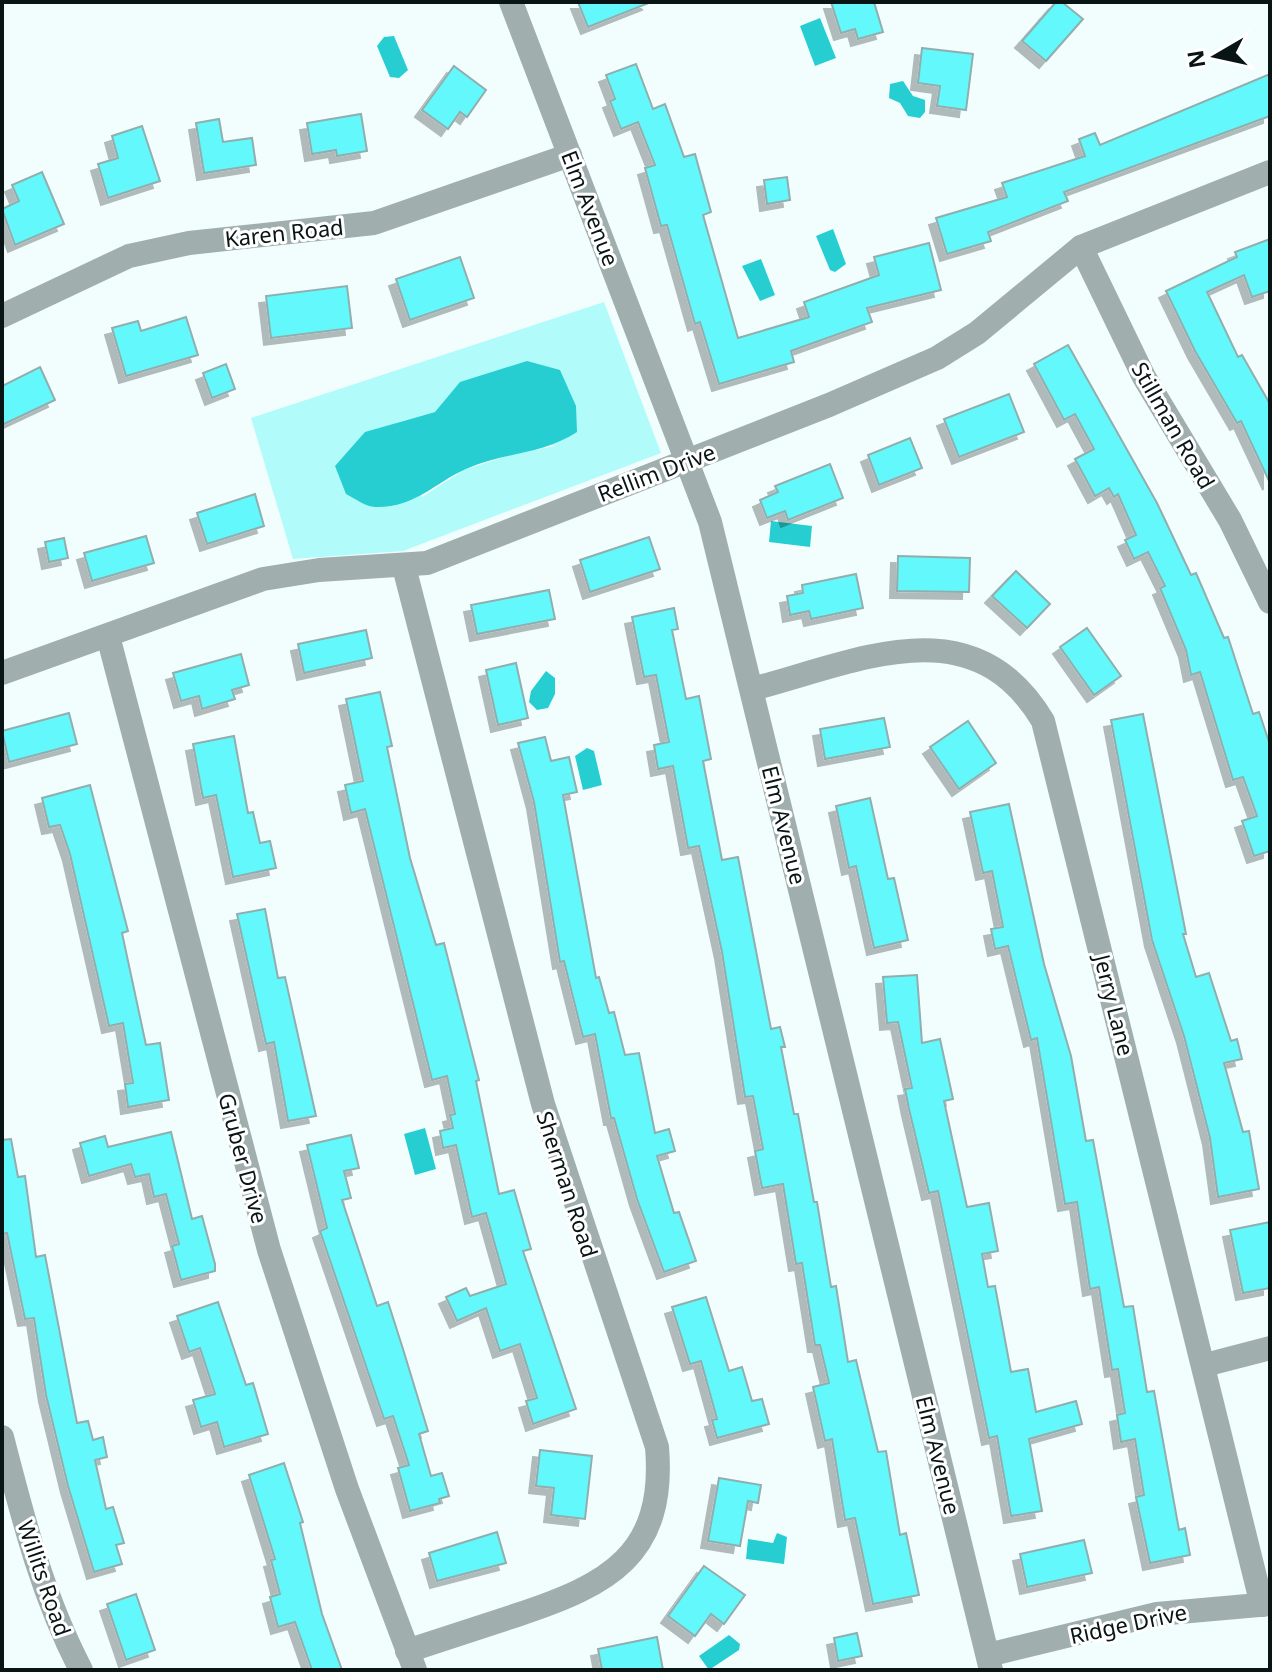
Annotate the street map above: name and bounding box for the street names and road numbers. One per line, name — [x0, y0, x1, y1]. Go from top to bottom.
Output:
street label: Elm Avenue — [555, 146, 627, 270]
street label: Karen Road — [223, 211, 345, 253]
street label: Stillman Road — [1125, 356, 1223, 494]
street label: Rellim Drive — [593, 436, 719, 508]
street label: Elm Avenue — [756, 762, 814, 888]
street label: Jerry Lane — [1087, 949, 1142, 1059]
street label: Gruber Drive — [212, 1089, 276, 1227]
street label: Sherman Road — [530, 1107, 606, 1261]
street label: Elm Avenue — [910, 1392, 968, 1518]
street label: Willits Road — [11, 1516, 79, 1640]
street label: Ridge Drive — [1067, 1596, 1189, 1650]

